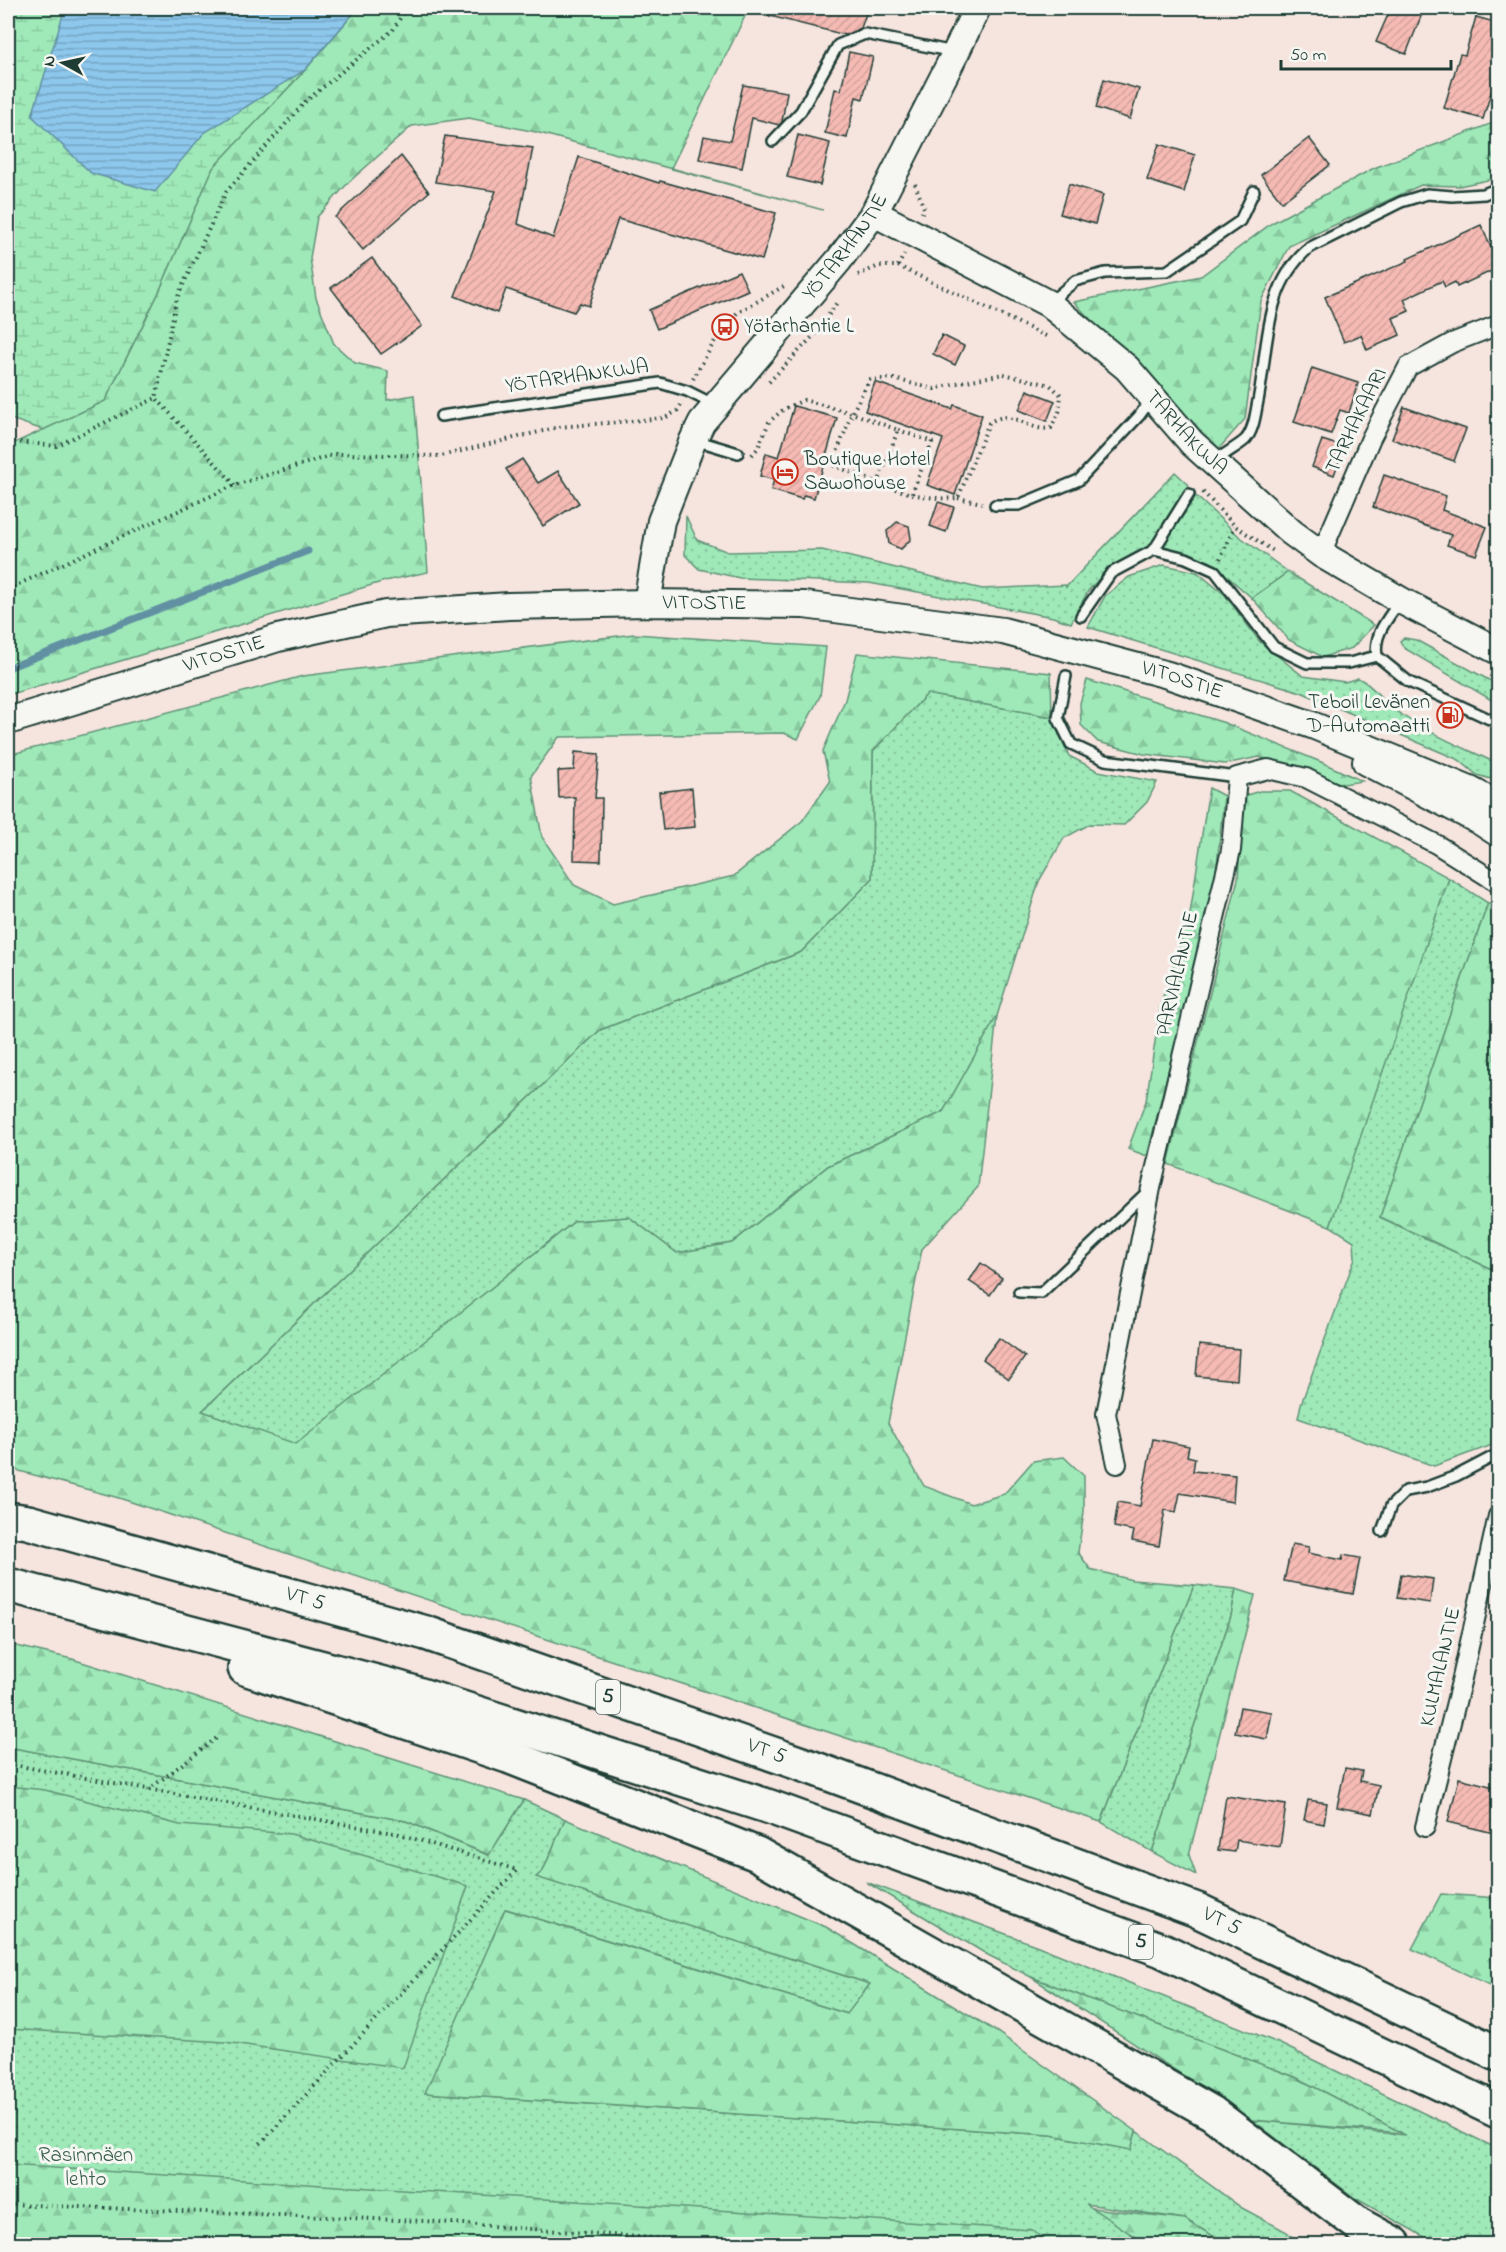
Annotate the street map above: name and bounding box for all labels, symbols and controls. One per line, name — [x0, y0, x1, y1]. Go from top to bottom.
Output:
north arrow — [33, 33, 93, 93]
scale bar — [1281, 33, 1450, 71]
text: 50 m — [1290, 43, 1327, 69]
text: N — [37, 54, 63, 68]
street label: YÖTARHANTIE — [796, 189, 896, 307]
bus stop icon: Yötarhantie L — [710, 312, 740, 342]
place label: Yötarhantie L — [744, 312, 854, 342]
street label: YÖTARHANKUJA — [503, 352, 651, 402]
street label: TARHAKAARI — [1318, 363, 1396, 479]
street label: TARHAKUJA — [1138, 384, 1234, 483]
place label: Boutique Hotel Sawohouse — [803, 445, 930, 499]
hotel icon: Boutique Hotel Sawohouse — [770, 457, 800, 487]
street label: VITOSTIE — [661, 588, 747, 619]
street label: VITOSTIE — [179, 628, 269, 682]
street label: VITOSTIE — [1137, 653, 1227, 708]
place label: Teboil Levänen D-Automaatti — [1306, 688, 1430, 742]
fuel station icon: Teboil Levänen D-Automaatti — [1435, 700, 1465, 730]
street label: PARVIALANTIE — [1149, 908, 1207, 1040]
street label: VT 5 — [281, 1579, 328, 1619]
street label: KULMALANTIE — [1413, 1604, 1469, 1730]
road number: 5 — [596, 1680, 620, 1714]
street label: VT 5 — [742, 1731, 790, 1772]
street label: VT 5 — [1197, 1899, 1246, 1944]
road number: 5 — [1129, 1925, 1153, 1959]
park label: Rasinmäen lehto — [39, 2141, 133, 2195]

